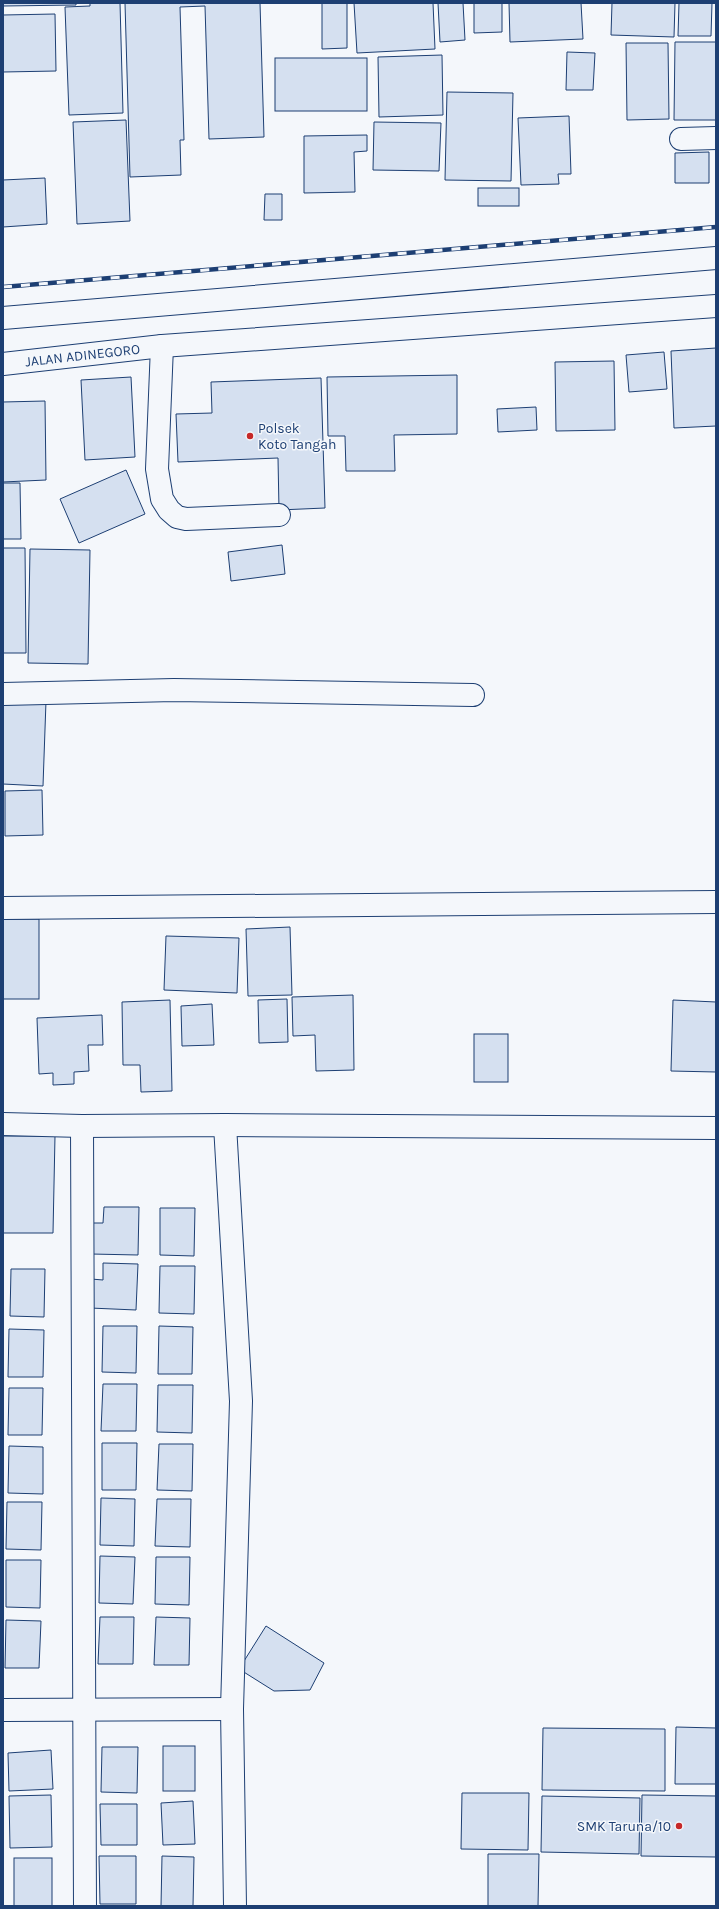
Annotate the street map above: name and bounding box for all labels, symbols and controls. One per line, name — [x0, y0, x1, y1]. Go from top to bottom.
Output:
street label: JALAN ADINEGORO — [24, 340, 141, 370]
place label: Polsek Koto Tangah — [258, 420, 336, 453]
marker: Polsek Koto Tangah — [245, 431, 255, 441]
place label: SMK Taruna/10 — [577, 1818, 671, 1835]
marker: SMK Taruna/10 — [674, 1821, 684, 1831]

